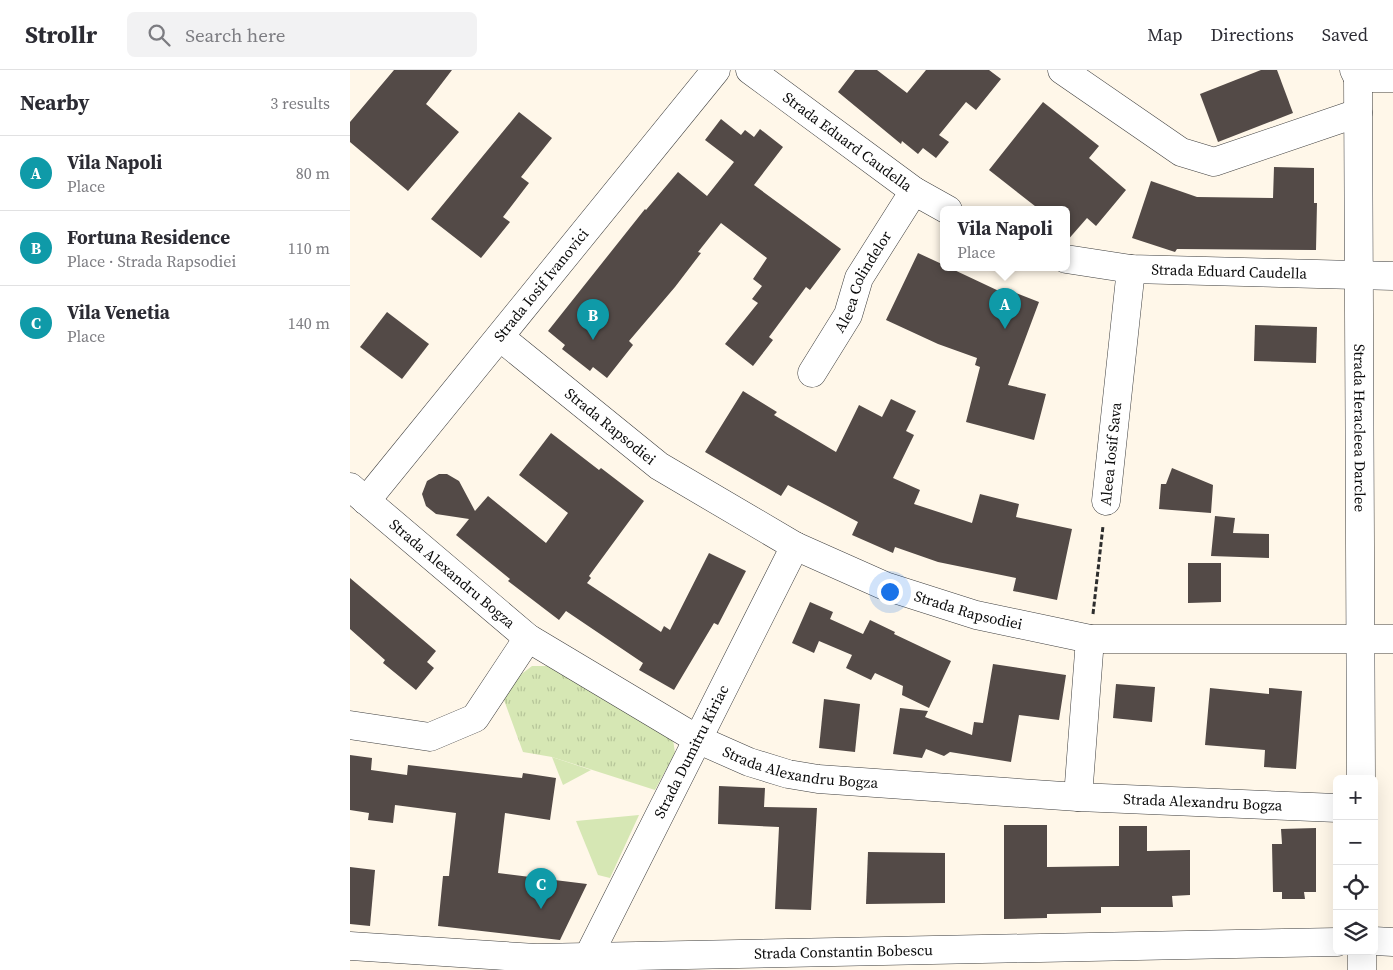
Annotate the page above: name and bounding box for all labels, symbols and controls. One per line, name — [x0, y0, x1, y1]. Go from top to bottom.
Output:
search box — [127, 12, 477, 57]
text: Strollr — [25, 18, 97, 51]
icon: search — [145, 21, 173, 49]
text: Search here — [185, 22, 285, 48]
text: Map — [1147, 22, 1183, 47]
text: Directions — [1211, 22, 1294, 47]
text: Saved — [1322, 22, 1368, 47]
street label: Strada Eduard Caudella — [779, 87, 917, 196]
text: Nearby — [20, 88, 90, 117]
text: 3 results — [270, 92, 330, 114]
text: Vila Napoli — [67, 149, 162, 175]
text: A — [31, 162, 41, 184]
text: 80 m — [296, 162, 330, 184]
text: Place — [67, 175, 105, 197]
popup — [940, 206, 1070, 271]
text: Vila Napoli — [957, 215, 1053, 241]
text: Fortuna Residence — [67, 224, 230, 250]
street label: Strada Iosif Ivanovici — [489, 224, 593, 346]
street label: Aleea Colindelor — [829, 226, 897, 336]
text: B — [31, 237, 41, 259]
text: 110 m — [288, 237, 330, 259]
text: Place — [957, 241, 995, 263]
text: Place · Strada Rapsodiei — [67, 250, 236, 272]
street label: Strada Eduard Caudella — [1151, 259, 1308, 284]
pin: A — [989, 288, 1021, 329]
text: Vila Venetia — [67, 299, 170, 325]
pin: B — [577, 299, 609, 340]
text: C — [31, 312, 41, 334]
text: 140 m — [288, 312, 330, 334]
text: Place — [67, 325, 105, 347]
street label: Strada Heracleea Darclee — [1349, 344, 1371, 512]
street label: Strada Rapsodiei — [561, 383, 661, 469]
street label: Aleea Iosif Sava — [1095, 401, 1126, 507]
street label: Strada Alexandru Bogza — [385, 514, 520, 633]
your location — [877, 579, 903, 605]
street label: Strada Rapsodiei — [912, 585, 1024, 635]
street label: Strada Dumitru Kiriac — [649, 681, 733, 822]
street label: Strada Alexandru Bogza — [720, 741, 879, 793]
map controls — [1333, 775, 1378, 955]
button: + — [1333, 775, 1378, 820]
street label: Strada Alexandru Bogza — [1123, 788, 1283, 816]
button: − — [1333, 820, 1378, 865]
button: locate — [1333, 865, 1378, 910]
pin: C — [525, 868, 557, 909]
button: layers — [1333, 910, 1378, 955]
street label: Strada Constantin Bobescu — [754, 939, 933, 964]

